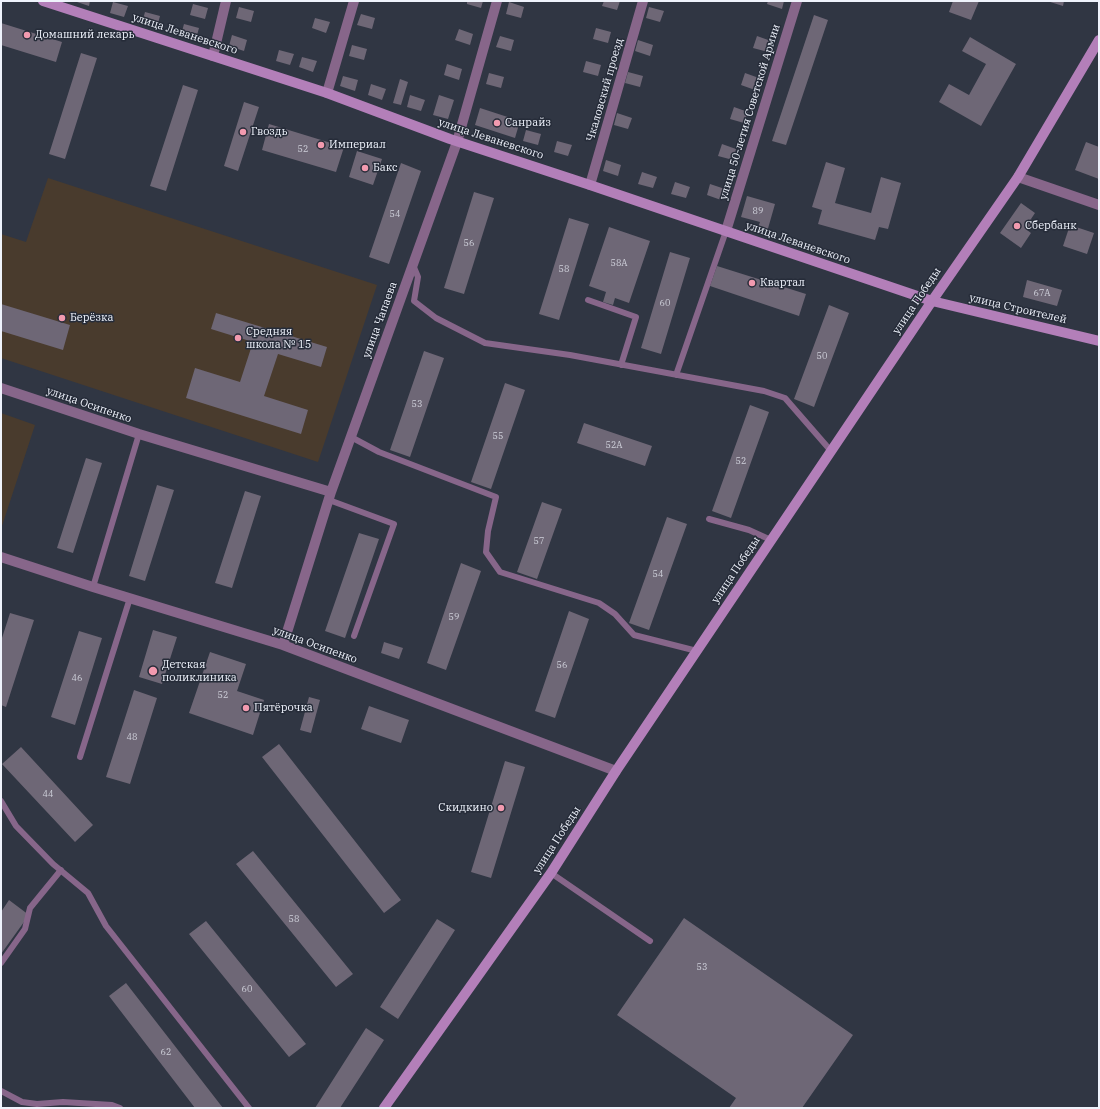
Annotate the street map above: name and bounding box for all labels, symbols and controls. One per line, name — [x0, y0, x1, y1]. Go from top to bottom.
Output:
street label: улица Леваневского — [131, 11, 239, 57]
street label: улица 50-летия Советской Армии — [717, 23, 783, 201]
place label: Домашний лекарь — [35, 28, 134, 42]
marker: Домашний лекарь — [22, 30, 32, 40]
street label: Чкаловский проезд — [584, 37, 626, 143]
street label: улица Леваневского — [437, 116, 545, 162]
place label: Санрайз — [505, 116, 551, 130]
marker: Санрайз — [492, 118, 502, 128]
place label: Гвоздь — [251, 125, 287, 139]
marker: Гвоздь — [238, 127, 248, 137]
place label: Империал — [329, 138, 386, 152]
marker: Империал — [316, 140, 326, 150]
house number: 52 — [298, 144, 308, 154]
place label: Бакс — [373, 161, 398, 175]
marker: Бакс — [360, 163, 370, 173]
house number: 89 — [753, 206, 763, 216]
house number: 54 — [390, 209, 400, 219]
street label: улица Леваневского — [744, 219, 852, 267]
place label: Сбербанк — [1025, 219, 1077, 233]
marker: Сбербанк — [1012, 221, 1022, 231]
house number: 56 — [464, 238, 474, 248]
house number: 58А — [611, 258, 627, 268]
house number: 58 — [559, 264, 569, 274]
street label: улица Победы — [890, 265, 944, 337]
place label: Квартал — [760, 276, 805, 290]
marker: Квартал — [747, 278, 757, 288]
street label: улица Чапаева — [360, 280, 400, 360]
house number: 67А — [1034, 288, 1050, 298]
street label: улица Строителей — [968, 291, 1068, 327]
house number: 60 — [660, 298, 670, 308]
place label: Берёзка — [70, 311, 113, 325]
marker: Берёзка — [57, 313, 67, 323]
place label: Средняя школа № 15 — [246, 325, 311, 351]
marker: Средняя школа № 15 — [233, 333, 243, 343]
house number: 50 — [817, 351, 827, 361]
street label: улица Осипенко — [45, 384, 133, 426]
house number: 53 — [412, 399, 422, 409]
house number: 55 — [493, 431, 503, 441]
house number: 52А — [606, 440, 622, 450]
house number: 52 — [736, 456, 746, 466]
street label: улица Победы — [709, 534, 763, 606]
house number: 57 — [534, 536, 544, 546]
house number: 54 — [653, 569, 663, 579]
house number: 59 — [449, 612, 459, 622]
street label: улица Осипенко — [271, 624, 359, 666]
place label: Детская поликлиника — [162, 658, 237, 684]
house number: 56 — [557, 660, 567, 670]
marker: Детская поликлиника — [147, 665, 159, 677]
house number: 46 — [72, 673, 82, 683]
house number: 52 — [218, 690, 228, 700]
place label: Пятёрочка — [254, 701, 313, 715]
marker: Пятёрочка — [241, 703, 251, 713]
house number: 48 — [127, 732, 137, 742]
house number: 44 — [43, 789, 53, 799]
place label: Скидкино — [438, 801, 493, 815]
marker: Скидкино — [496, 803, 506, 813]
street label: улица Победы — [530, 804, 584, 876]
house number: 58 — [289, 914, 299, 924]
house number: 53 — [697, 962, 707, 972]
house number: 60 — [242, 984, 252, 994]
house number: 62 — [161, 1047, 171, 1057]

